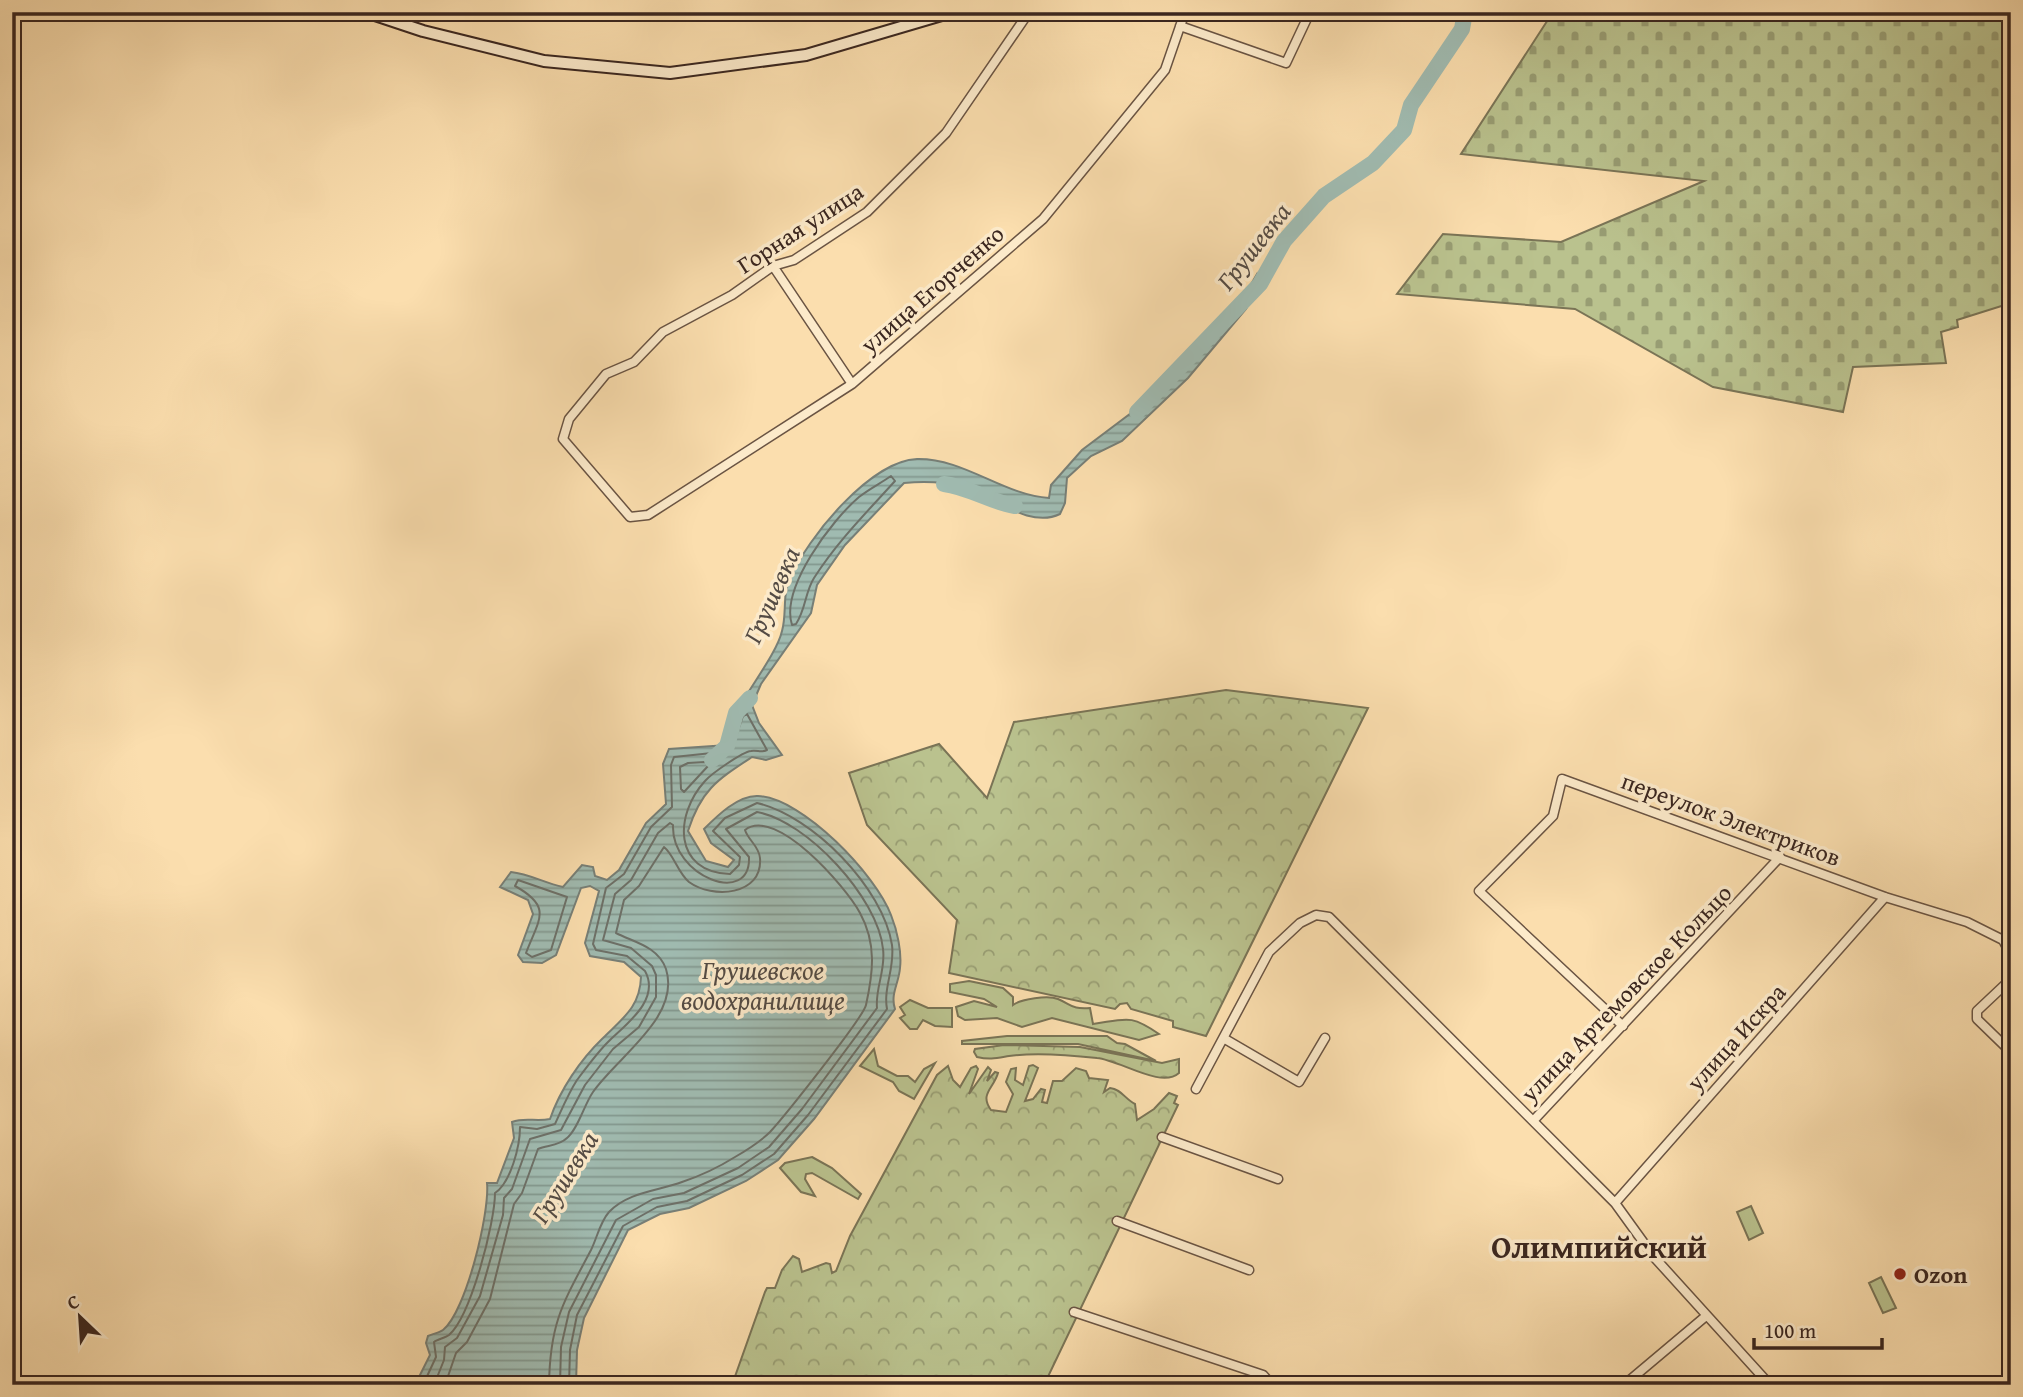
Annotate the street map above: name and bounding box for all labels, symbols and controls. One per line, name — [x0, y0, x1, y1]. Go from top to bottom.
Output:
street label: Горная улица — [730, 174, 871, 282]
water label: Грушевка — [1206, 194, 1300, 299]
street label: улица Егорченко — [852, 217, 1012, 362]
water label: Грушевка — [732, 541, 810, 650]
street label: переулок Электриков — [1617, 763, 1845, 875]
street label: улица Артемовское Кольцо — [1512, 876, 1740, 1111]
water label: Грушевское водохранилище — [681, 950, 845, 1019]
street label: улица Искра — [1678, 975, 1794, 1099]
water label: Грушевка — [520, 1124, 607, 1231]
district label: Олимпийский — [1491, 1223, 1707, 1270]
place label: Ozon — [1914, 1257, 1968, 1292]
marker: Ozon — [1892, 1266, 1908, 1282]
north arrow — [46, 1282, 116, 1352]
text: С — [62, 1287, 84, 1317]
scale bar — [1754, 1306, 1881, 1350]
text: 100 m — [1764, 1315, 1816, 1346]

